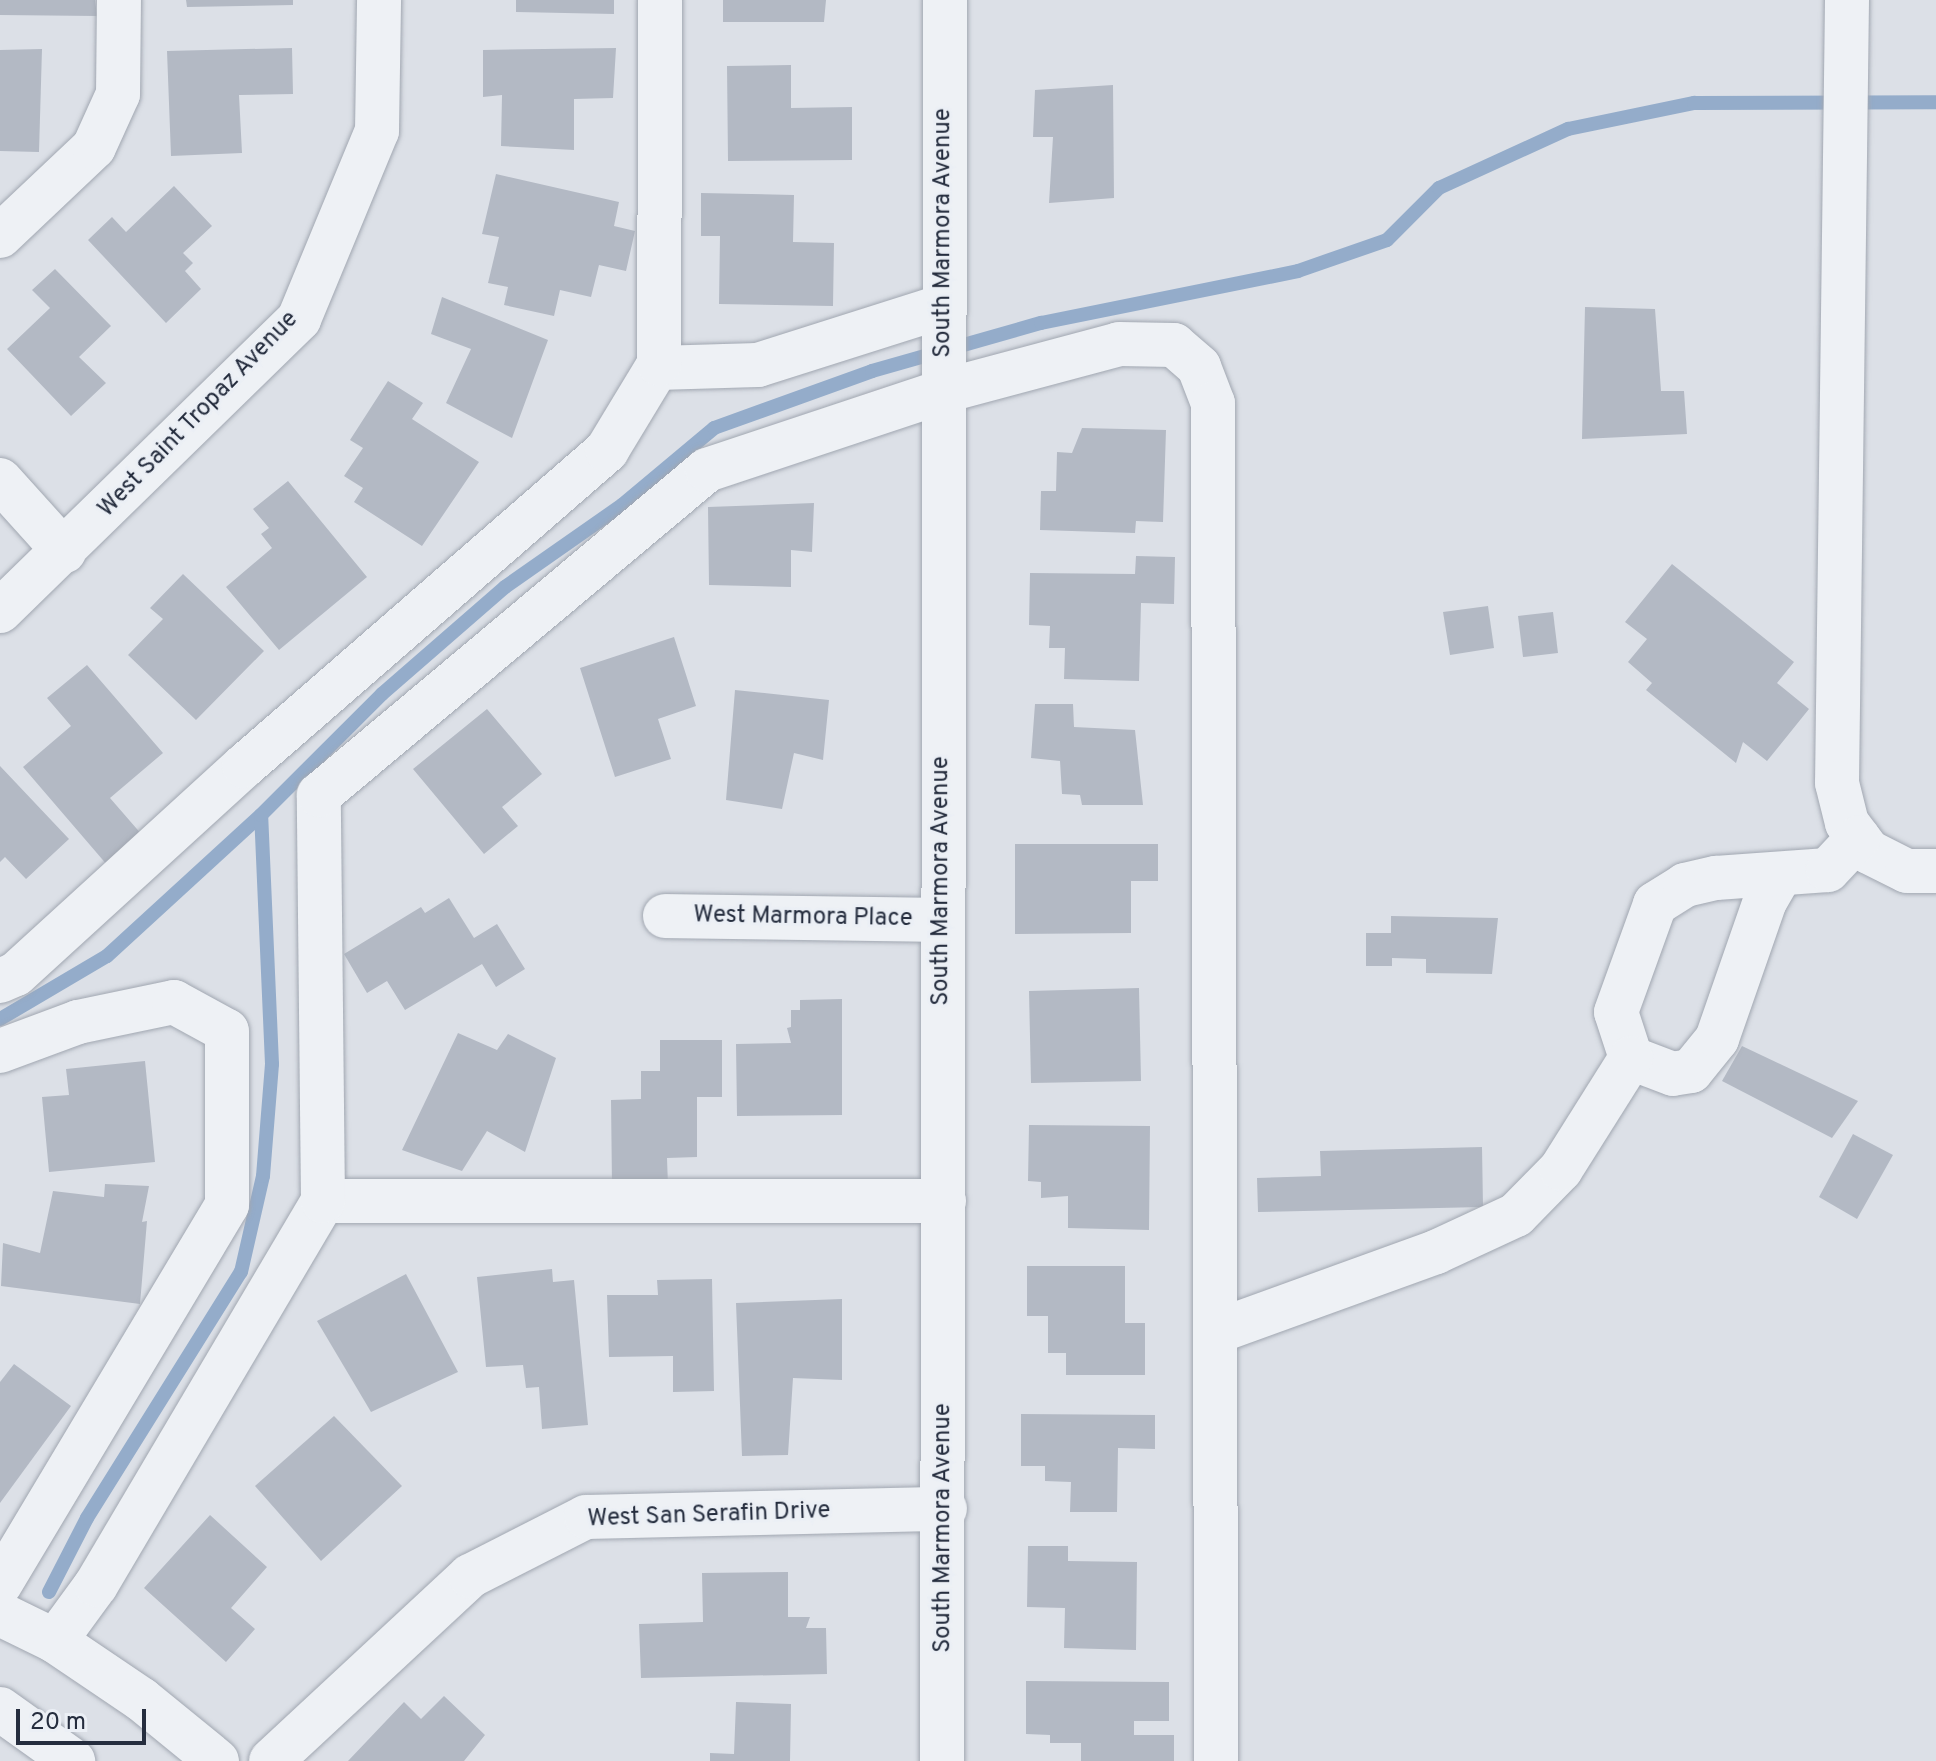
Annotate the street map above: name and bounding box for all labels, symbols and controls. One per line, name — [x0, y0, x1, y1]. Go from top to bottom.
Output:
street label: South Marmora Avenue — [930, 108, 958, 358]
street label: West Saint Tropaz Avenue — [92, 305, 306, 525]
street label: South Marmora Avenue — [928, 756, 956, 1006]
street label: West Marmora Place — [693, 902, 913, 934]
street label: South Marmora Avenue — [930, 1403, 958, 1653]
street label: West San Serafin Drive — [587, 1497, 831, 1535]
scale bar — [20, 1693, 150, 1743]
text: 20 m — [30, 1708, 86, 1738]

